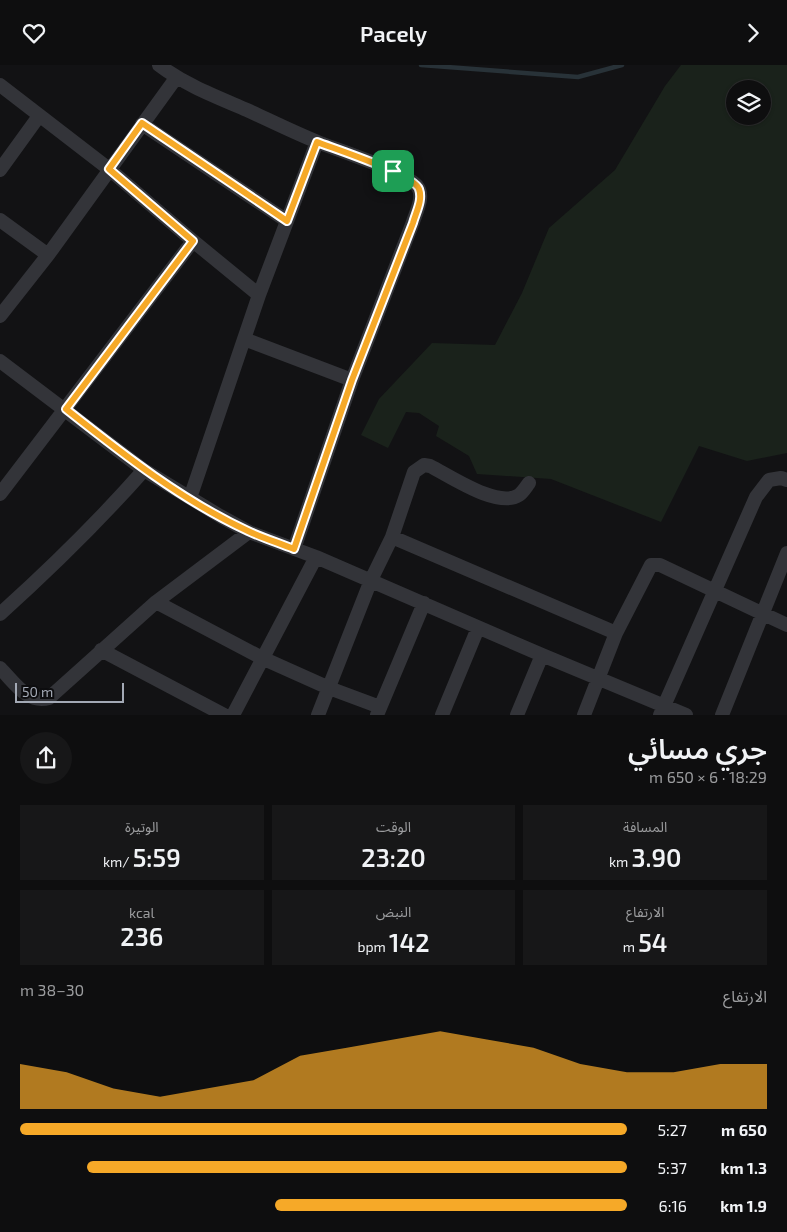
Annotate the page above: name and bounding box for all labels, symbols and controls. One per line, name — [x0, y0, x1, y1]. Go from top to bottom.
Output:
icon: heart — [20, 19, 48, 47]
icon: forward — [739, 19, 767, 47]
text: Pacely — [360, 20, 427, 46]
map controls — [726, 80, 771, 125]
button: layers — [726, 80, 771, 125]
pin — [372, 150, 414, 192]
icon: arrive — [379, 157, 407, 185]
scale bar — [15, 679, 124, 703]
text: 50 m — [22, 683, 53, 700]
text: جري مسائي — [628, 731, 767, 765]
button: share — [20, 732, 72, 784]
text: 18:29 · 6 × 650 m — [649, 767, 767, 786]
text: الوتيرة — [125, 818, 159, 835]
text: الوقت — [376, 818, 411, 835]
text: المسافة — [623, 818, 667, 835]
text: 5:59 — [133, 842, 181, 872]
text: 23:20 — [361, 842, 426, 872]
text: 3.90 — [631, 842, 681, 872]
text: /km — [103, 853, 133, 870]
text: km — [609, 853, 631, 870]
text: النبض — [376, 903, 411, 920]
text: الارتفاع — [626, 903, 664, 920]
text: kcal — [129, 904, 155, 921]
text: 236 — [120, 921, 163, 951]
text: 142 — [389, 927, 430, 957]
text: 54 — [638, 927, 668, 957]
text: bpm — [358, 938, 389, 955]
text: m — [623, 938, 638, 955]
text: 30–38 m — [20, 980, 84, 999]
text: الارتفاع — [723, 986, 767, 1005]
text: 5:27 — [657, 1120, 687, 1139]
text: 650 m — [721, 1120, 767, 1139]
text: 5:37 — [658, 1158, 687, 1177]
text: 1.3 km — [721, 1158, 767, 1177]
text: 6:16 — [659, 1196, 687, 1215]
text: 1.9 km — [720, 1196, 767, 1215]

